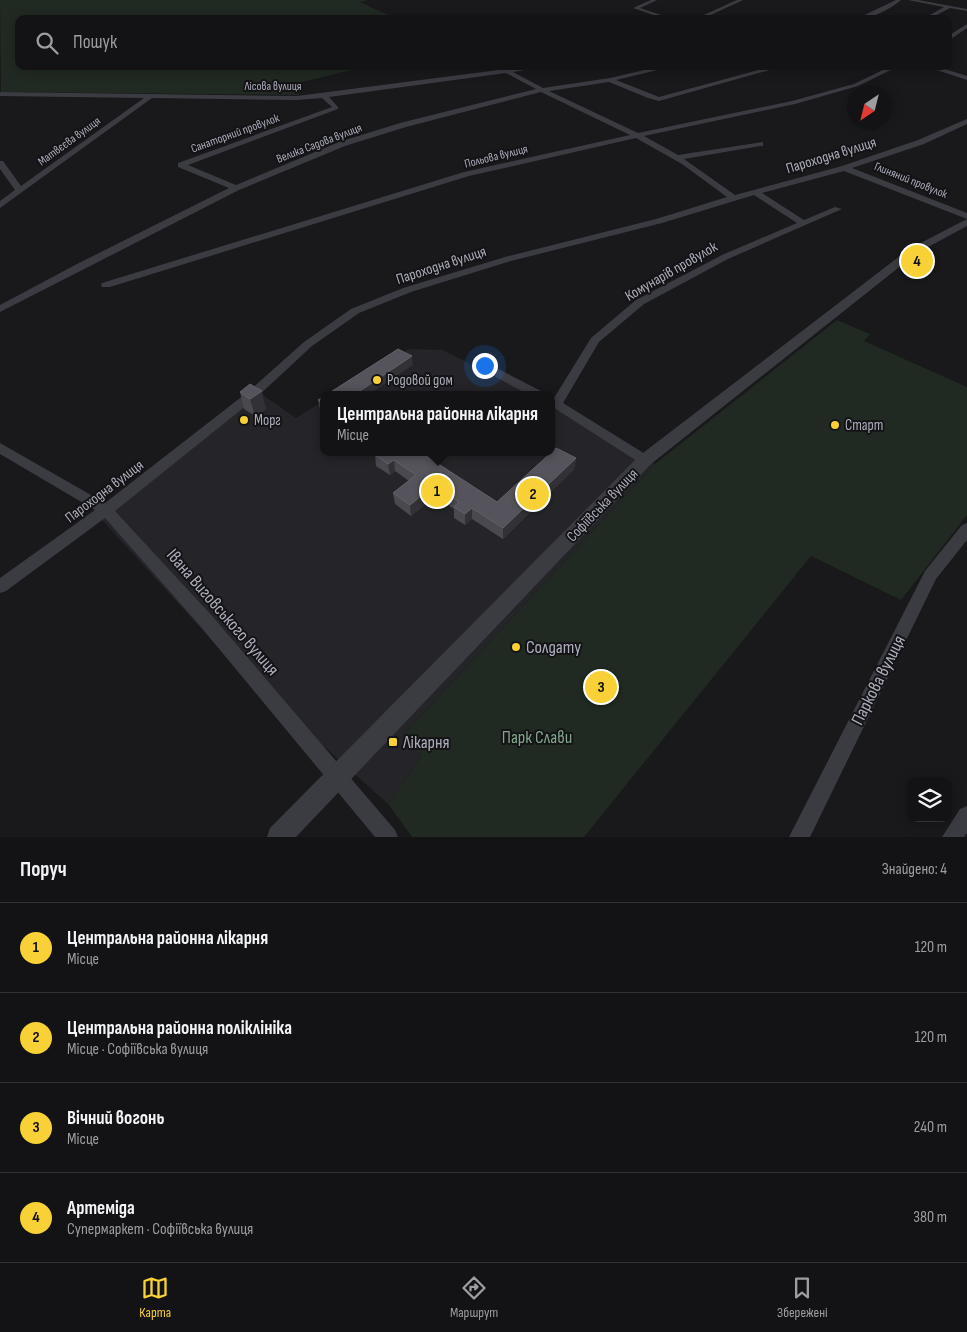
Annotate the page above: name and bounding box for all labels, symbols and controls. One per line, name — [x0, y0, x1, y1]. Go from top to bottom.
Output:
search box — [15, 15, 952, 70]
icon: search — [33, 29, 61, 57]
text: Пошук — [73, 31, 117, 54]
street label: Лісова вулиця — [243, 79, 302, 94]
north arrow — [847, 85, 892, 130]
street label: Санаторний провулок — [189, 110, 282, 156]
street label: Матвєєва вулиця — [35, 113, 104, 169]
street label: Велика Садова вулиця — [274, 120, 364, 167]
street label: Пароходна вулиця — [784, 133, 879, 178]
street label: Польова вулиця — [463, 141, 530, 172]
street label: Глиняний провулок — [872, 159, 950, 202]
street label: Комунарів провулок — [622, 237, 721, 306]
street label: Пароходна вулиця — [394, 242, 489, 289]
pin: 4 — [901, 242, 933, 280]
your location — [472, 353, 498, 379]
place label: Родовой дом — [387, 371, 453, 390]
marker: Родовой дом — [371, 374, 383, 386]
popup — [320, 391, 555, 456]
text: Центральна районна лікарня — [337, 403, 538, 426]
place label: Морг — [254, 411, 281, 430]
marker: Морг — [238, 414, 250, 426]
place label: Старт — [845, 416, 883, 435]
marker: Старт — [829, 419, 841, 431]
text: Місце — [337, 426, 369, 445]
street label: Пароходна вулиця — [61, 456, 147, 527]
street label: Софіївська вулиця — [563, 465, 642, 546]
pin: 1 — [421, 472, 453, 510]
pin: 2 — [517, 475, 549, 513]
street label: Івана Виговського вулиця — [162, 545, 283, 680]
street label: Паркова вулиця — [847, 632, 910, 728]
place label: Солдату — [526, 637, 581, 658]
marker: Солдату — [510, 641, 522, 653]
pin: 3 — [585, 668, 617, 706]
park label: Парк Слави — [502, 727, 572, 748]
place label: Лікарня — [402, 732, 450, 753]
marker: Лікарня — [387, 736, 399, 748]
map controls — [907, 777, 952, 822]
button: layers — [907, 777, 952, 822]
text: Поруч — [20, 857, 67, 882]
text: Знайдено: 4 — [882, 860, 947, 879]
text: Центральна районна лікарня — [67, 927, 268, 950]
text: 1 — [33, 938, 39, 957]
text: 120 m — [915, 938, 947, 957]
text: Місце — [67, 950, 99, 969]
text: Центральна районна поліклініка — [67, 1017, 292, 1040]
text: 2 — [32, 1028, 40, 1047]
text: 120 m — [915, 1028, 947, 1047]
text: Місце · Софіївська вулиця — [67, 1040, 208, 1059]
text: Вічний вогонь — [67, 1107, 164, 1130]
text: 3 — [32, 1118, 40, 1137]
text: 240 m — [914, 1118, 947, 1137]
text: Місце — [67, 1130, 99, 1149]
text: Артеміда — [67, 1197, 135, 1220]
text: 4 — [32, 1208, 40, 1227]
text: 380 m — [913, 1208, 947, 1227]
text: Супермаркет · Софіївська вулиця — [67, 1220, 253, 1239]
tab: Карта — [139, 1274, 171, 1321]
tab: Маршрут — [450, 1274, 498, 1321]
tab: Збережені — [777, 1274, 828, 1321]

